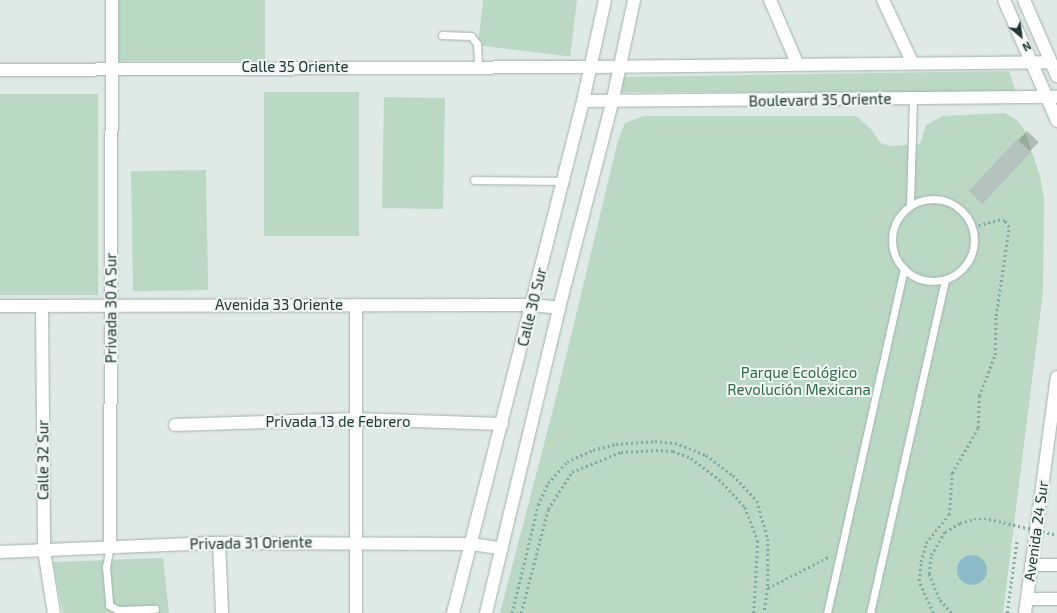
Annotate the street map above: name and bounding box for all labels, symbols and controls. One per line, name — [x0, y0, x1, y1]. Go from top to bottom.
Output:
north arrow — [1001, 16, 1041, 56]
text: N — [1020, 39, 1034, 55]
street label: Calle 35 Oriente — [241, 58, 349, 76]
street label: Boulevard 35 Oriente — [748, 90, 892, 110]
street label: Privada 30 A Sur — [102, 252, 120, 364]
street label: Calle 30 Sur — [513, 266, 551, 348]
street label: Avenida 33 Oriente — [215, 296, 343, 314]
park label: Parque Ecológico Revolución Mexicana — [727, 363, 871, 398]
street label: Privada 13 de Febrero — [265, 413, 411, 431]
street label: Calle 32 Sur — [34, 420, 52, 500]
street label: Avenida 24 Sur — [1020, 479, 1052, 583]
street label: Privada 31 Oriente — [189, 533, 313, 553]

